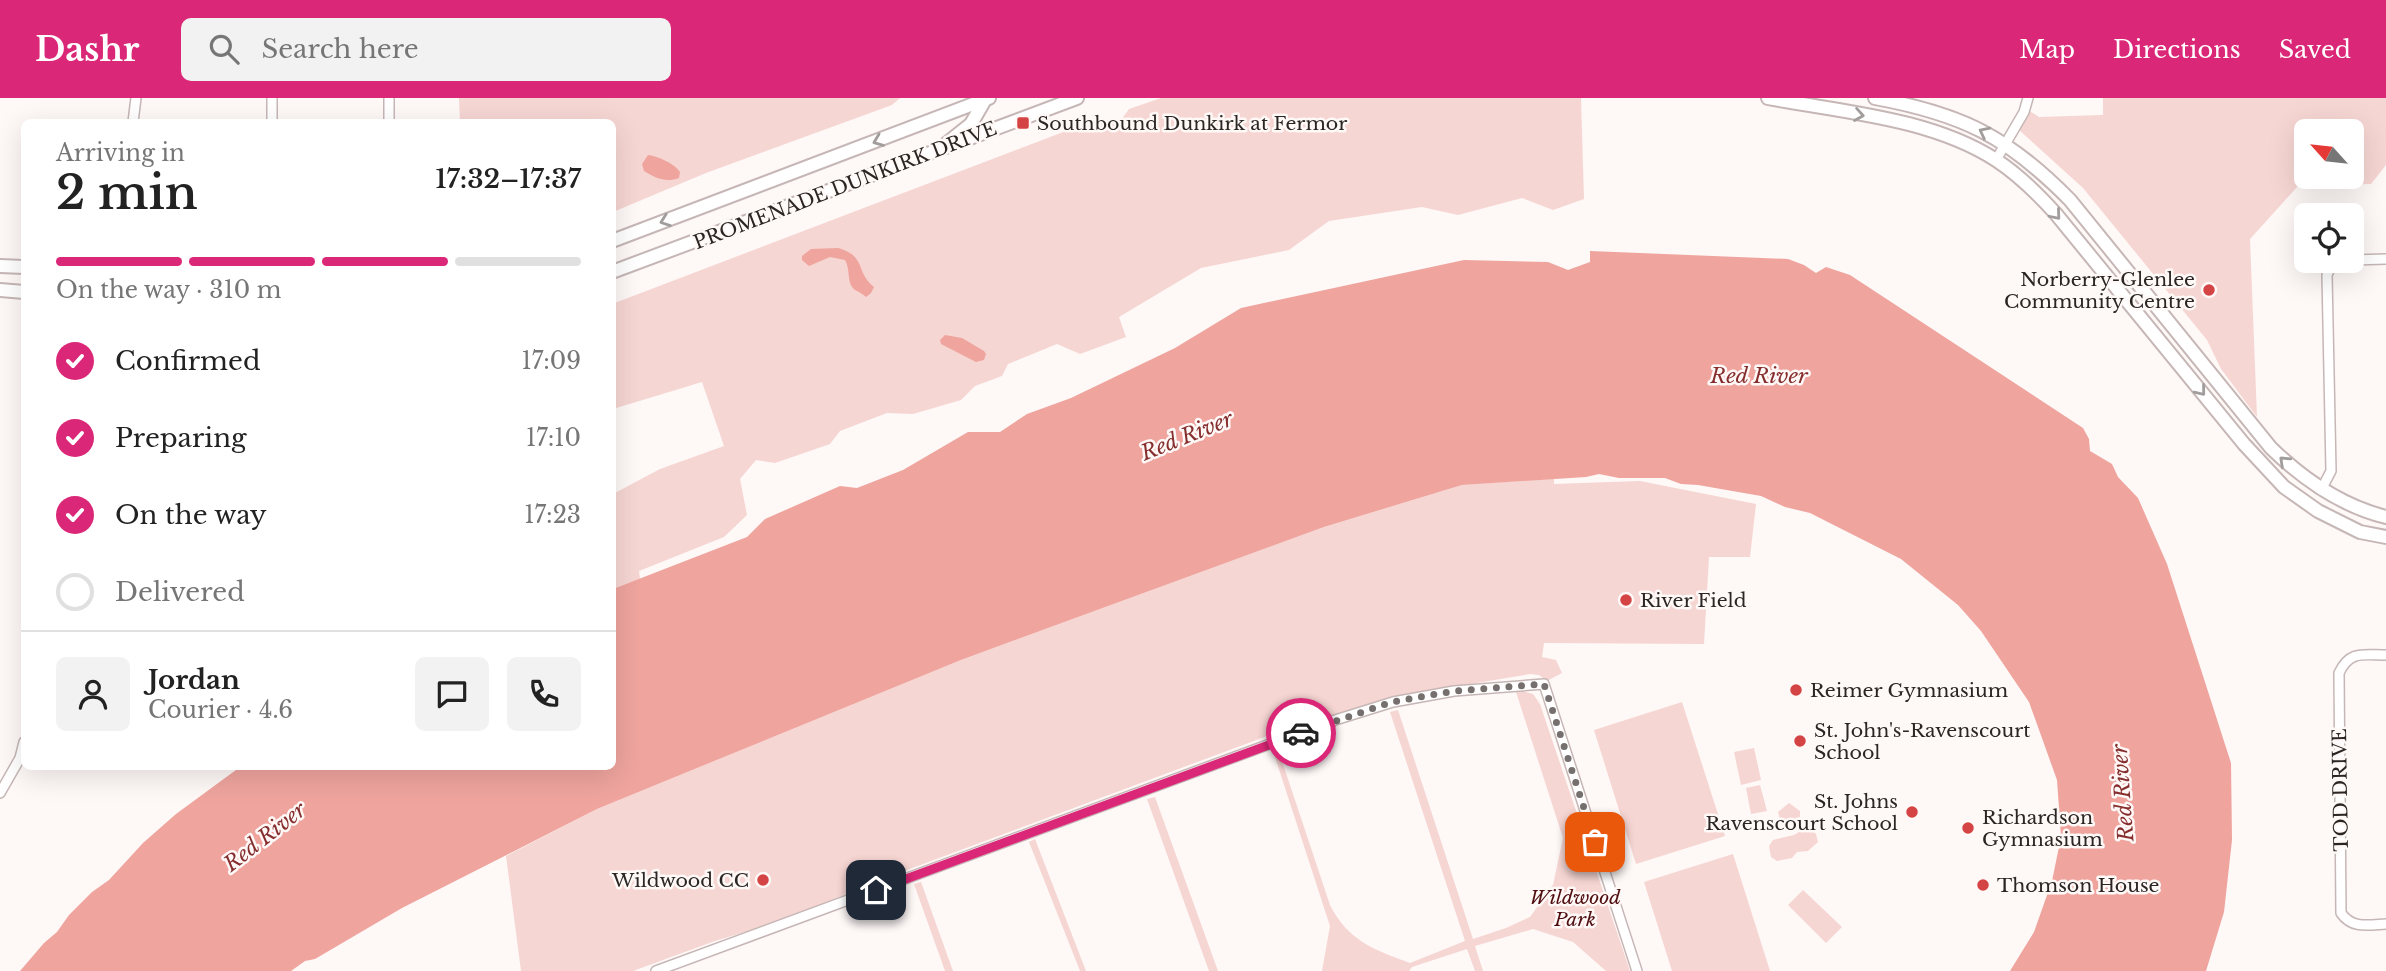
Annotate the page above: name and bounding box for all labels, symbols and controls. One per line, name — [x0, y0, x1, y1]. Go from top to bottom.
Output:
search box — [181, 18, 671, 81]
text: Dashr — [35, 29, 139, 70]
icon: search — [205, 30, 243, 68]
text: Search here — [261, 33, 419, 65]
text: Map — [2019, 35, 2075, 64]
text: Directions — [2113, 35, 2241, 64]
text: Saved — [2279, 35, 2351, 64]
one-way arrow — [1853, 106, 1865, 121]
place label: Southbound Dunkirk at Fermor — [1037, 112, 1347, 135]
marker: Southbound Dunkirk at Fermor — [1015, 115, 1031, 131]
street label: PROMENADE DUNKIRK DRIVE — [690, 117, 1000, 254]
north arrow — [2294, 119, 2364, 189]
map controls — [2294, 119, 2364, 273]
one-way arrow — [1979, 127, 1992, 140]
one-way arrow — [873, 132, 885, 146]
text: Arriving in — [56, 139, 185, 167]
text: 17:32–17:37 — [435, 163, 581, 195]
text: 2 min — [56, 164, 198, 221]
button: locate — [2294, 203, 2364, 273]
one-way arrow — [2048, 207, 2060, 220]
one-way arrow — [660, 213, 672, 227]
place label: Norberry-Glenlee Community Centre — [2004, 268, 2195, 313]
text: On the way · 310 m — [56, 276, 281, 304]
marker: Norberry-Glenlee Community Centre — [2201, 282, 2217, 298]
icon: check — [56, 342, 94, 380]
text: Confirmed — [115, 345, 260, 377]
text: 17:09 — [521, 347, 581, 375]
water label: Red River — [1709, 363, 1809, 389]
one-way arrow — [2192, 384, 2205, 396]
water label: Red River — [1136, 405, 1238, 467]
icon: check — [56, 419, 94, 457]
text: Preparing — [115, 422, 247, 454]
text: 17:10 — [526, 424, 581, 452]
one-way arrow — [2279, 457, 2292, 469]
icon: check — [56, 496, 94, 534]
text: On the way — [115, 499, 267, 531]
text: 17:23 — [524, 501, 581, 529]
text: Delivered — [115, 576, 245, 608]
place label: River Field — [1640, 589, 1747, 612]
marker: River Field — [1618, 592, 1634, 608]
button: person — [56, 657, 130, 731]
button: chat — [415, 657, 489, 731]
button: phone — [507, 657, 581, 731]
text: Jordan — [148, 664, 240, 696]
place label: Reimer Gymnasium — [1810, 679, 2008, 702]
marker: Reimer Gymnasium — [1788, 682, 1804, 698]
text: Courier · 4.6 — [148, 696, 293, 724]
courier — [1266, 698, 1336, 768]
icon: car — [1282, 714, 1320, 752]
place label: St. John's-Ravenscourt School — [1814, 719, 2031, 764]
street label: TOD DRIVE — [2328, 728, 2353, 852]
marker: St. John's-Ravenscourt School — [1792, 733, 1808, 749]
water label: Red River — [2107, 742, 2139, 843]
place label: St. Johns Ravenscourt School — [1706, 790, 1898, 835]
water label: Red River — [218, 796, 312, 878]
marker: St. Johns Ravenscourt School — [1904, 804, 1920, 820]
place label: Richardson Gymnasium — [1982, 806, 2103, 851]
pin — [1565, 812, 1625, 872]
marker: Richardson Gymnasium — [1960, 820, 1976, 836]
icon: bag — [1576, 823, 1614, 861]
pin — [846, 860, 906, 920]
place label: Wildwood CC — [611, 869, 749, 892]
icon: home — [857, 871, 895, 909]
marker: Wildwood CC — [755, 872, 771, 888]
place label: Thomson House — [1997, 874, 2159, 897]
marker: Thomson House — [1975, 877, 1991, 893]
park label: Wildwood Park — [1529, 886, 1621, 931]

